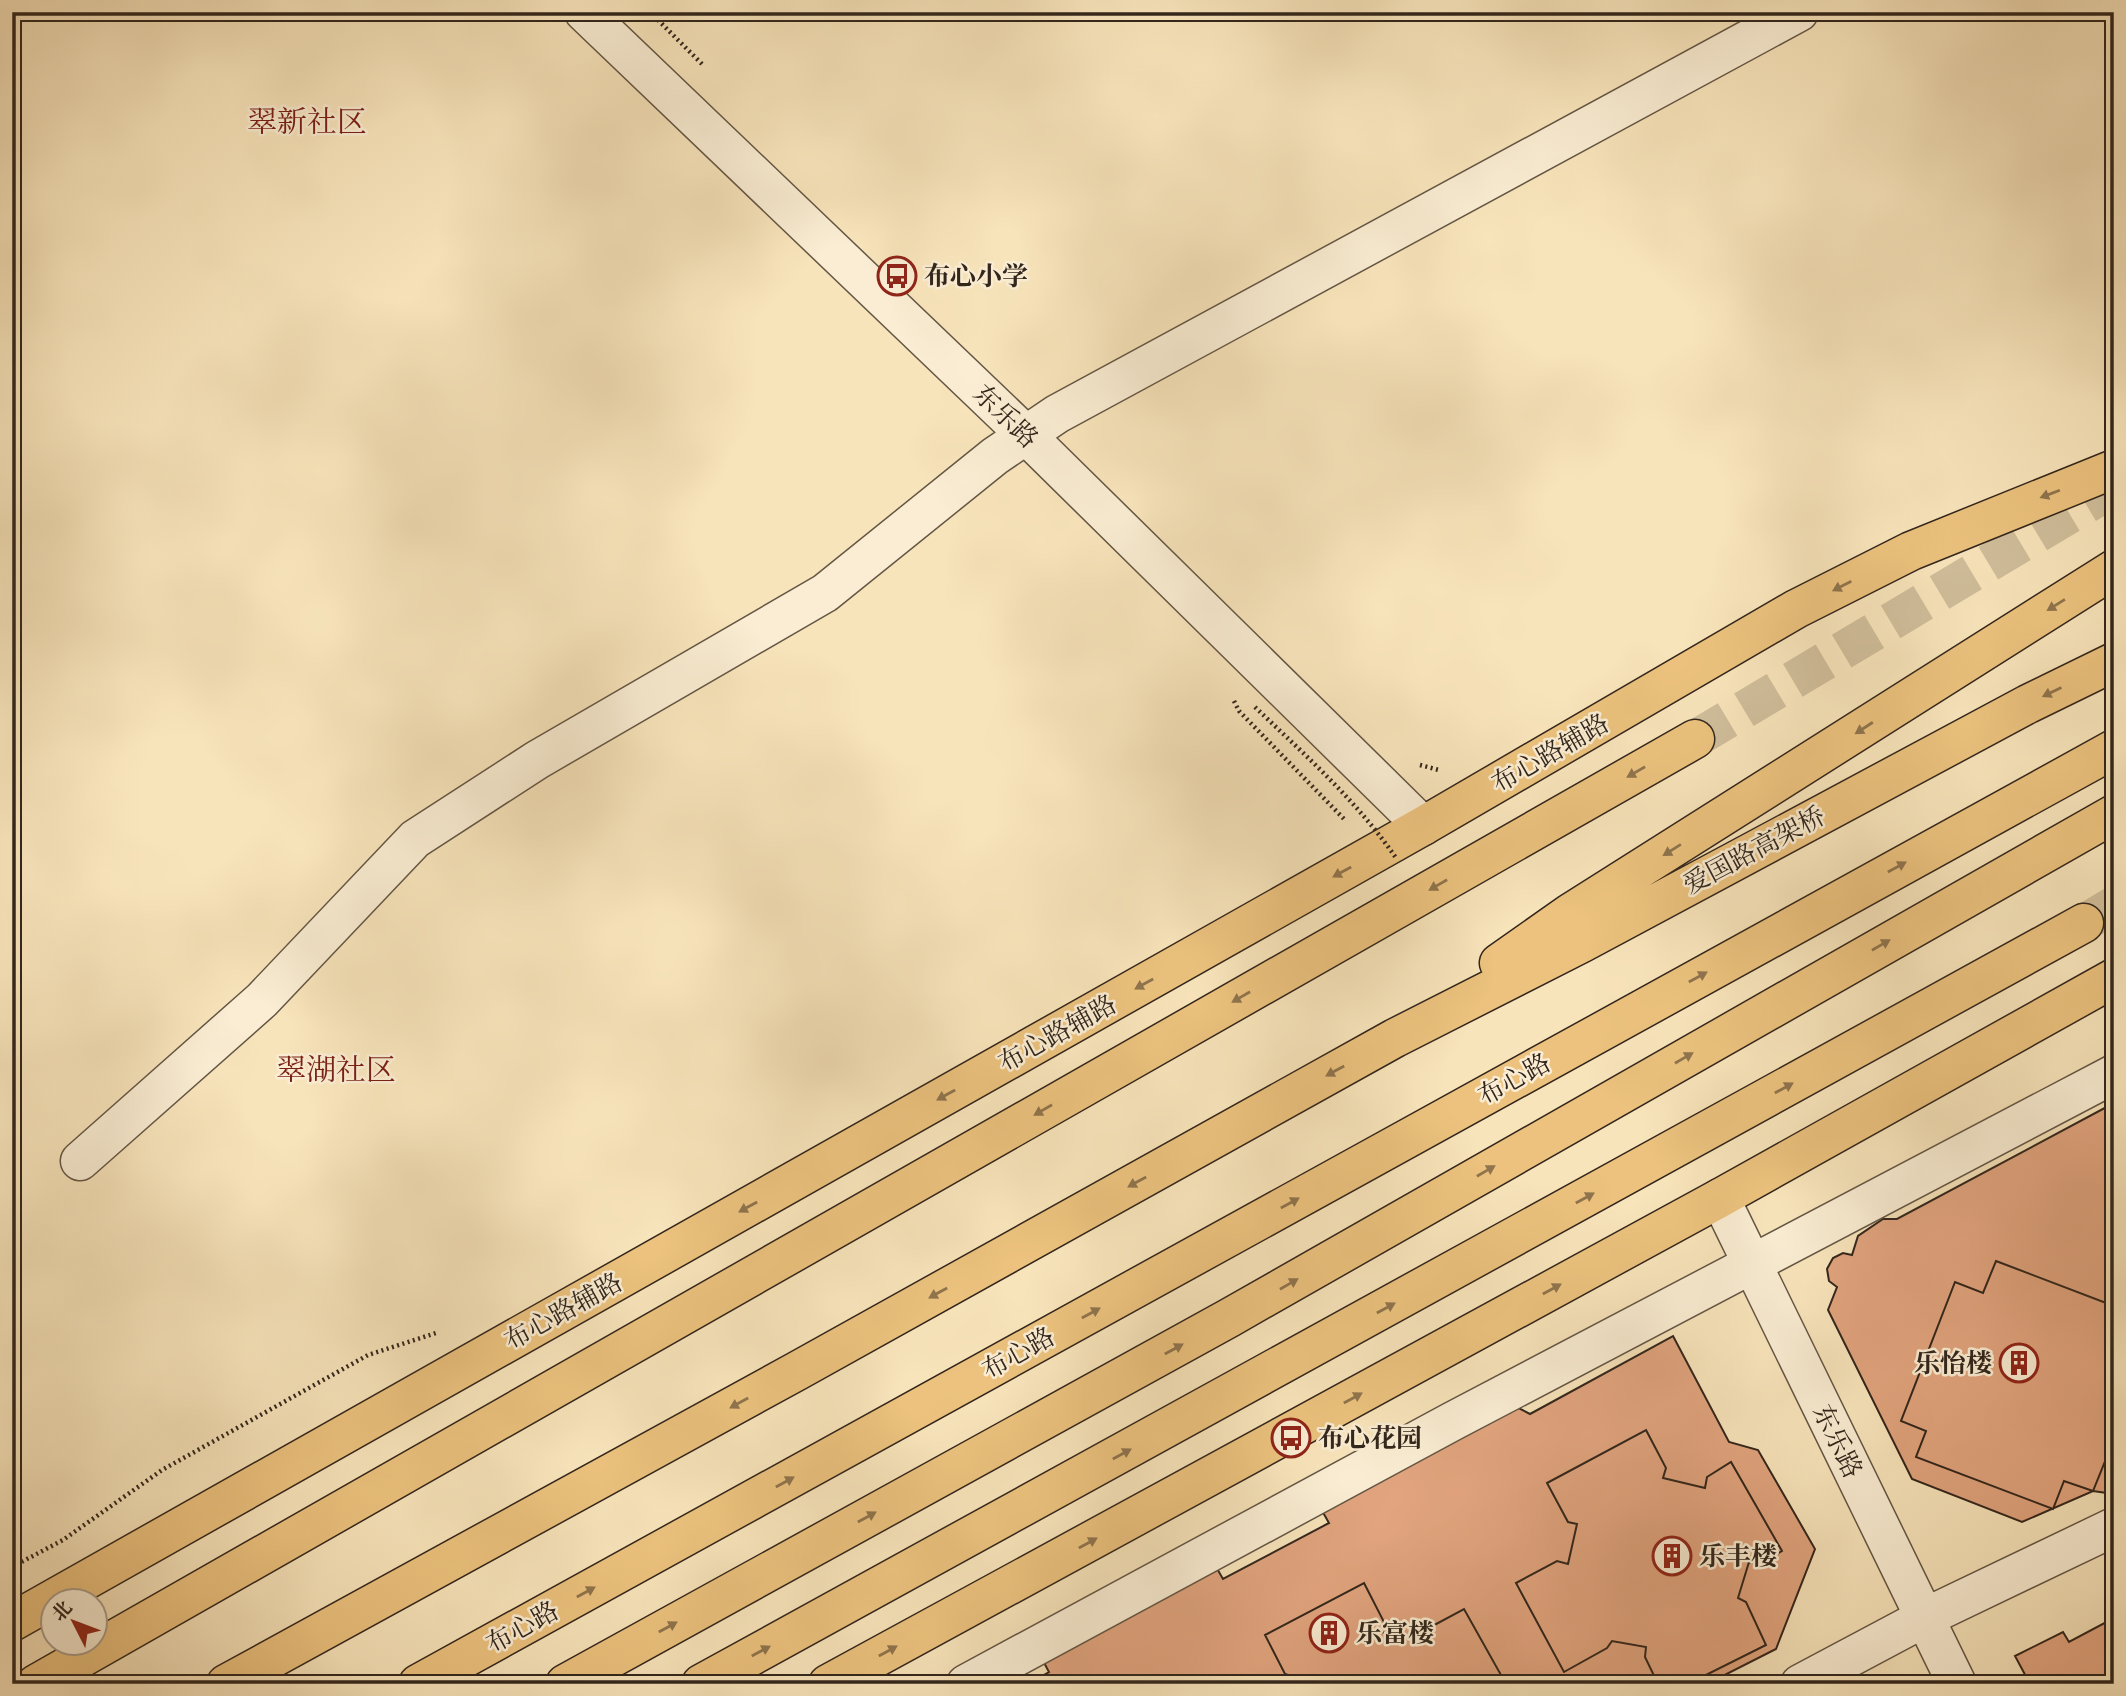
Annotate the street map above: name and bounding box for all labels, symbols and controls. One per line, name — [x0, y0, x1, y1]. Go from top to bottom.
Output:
district label: 翠新社区 — [247, 102, 367, 141]
bus stop icon: 布心小学 — [876, 255, 918, 297]
place label: 布心小学 — [924, 259, 1028, 293]
street label: 东乐路 — [966, 377, 1046, 455]
one-way arrow — [2040, 489, 2061, 500]
one-way arrow — [1832, 580, 1852, 591]
one-way arrow — [2046, 599, 2065, 612]
one-way arrow — [2042, 686, 2062, 698]
street label: 布心路辅路 — [1485, 706, 1615, 800]
one-way arrow — [1855, 721, 1873, 735]
one-way arrow — [1626, 766, 1646, 778]
street label: 爱国路高架桥 — [1677, 798, 1831, 902]
one-way arrow — [1662, 843, 1681, 856]
one-way arrow — [1887, 861, 1907, 872]
one-way arrow — [1332, 866, 1352, 878]
one-way arrow — [1429, 879, 1448, 891]
one-way arrow — [1871, 939, 1891, 951]
one-way arrow — [1689, 971, 1708, 983]
one-way arrow — [1134, 978, 1154, 990]
street label: 布心路辅路 — [992, 987, 1122, 1079]
one-way arrow — [1231, 991, 1250, 1004]
street label: 布心路 — [1472, 1045, 1556, 1113]
district label: 翠湖社区 — [276, 1050, 396, 1089]
one-way arrow — [1674, 1052, 1693, 1064]
one-way arrow — [1326, 1065, 1345, 1077]
one-way arrow — [1774, 1083, 1794, 1094]
one-way arrow — [936, 1089, 955, 1101]
one-way arrow — [1033, 1104, 1052, 1116]
one-way arrow — [1476, 1165, 1496, 1177]
one-way arrow — [1127, 1176, 1146, 1188]
one-way arrow — [1575, 1193, 1595, 1204]
one-way arrow — [1280, 1197, 1300, 1208]
one-way arrow — [738, 1201, 757, 1213]
street label: 布心路辅路 — [498, 1265, 628, 1357]
one-way arrow — [1279, 1278, 1298, 1290]
one-way arrow — [1542, 1283, 1562, 1295]
one-way arrow — [928, 1287, 948, 1299]
one-way arrow — [1376, 1303, 1396, 1315]
one-way arrow — [1081, 1307, 1101, 1319]
street label: 布心路 — [976, 1319, 1060, 1387]
building icon: 乐怡楼 — [1998, 1342, 2040, 1384]
one-way arrow — [1164, 1343, 1183, 1355]
place label: 乐怡楼 — [1914, 1346, 1992, 1380]
one-way arrow — [1343, 1393, 1363, 1405]
one-way arrow — [729, 1397, 749, 1409]
street label: 东乐路 — [1806, 1398, 1870, 1484]
bus stop icon: 布心花园 — [1270, 1417, 1312, 1459]
place label: 布心花园 — [1318, 1421, 1422, 1455]
one-way arrow — [1112, 1448, 1132, 1460]
one-way arrow — [775, 1476, 794, 1488]
one-way arrow — [857, 1512, 877, 1523]
building icon: 乐丰楼 — [1651, 1535, 1693, 1577]
one-way arrow — [1079, 1537, 1099, 1549]
place label: 乐丰楼 — [1699, 1539, 1777, 1573]
one-way arrow — [576, 1586, 595, 1598]
north arrow — [38, 1588, 108, 1658]
street label: 布心路 — [480, 1593, 564, 1661]
text: 北 — [46, 1596, 77, 1626]
building icon: 乐富楼 — [1308, 1612, 1350, 1654]
place label: 乐富楼 — [1356, 1616, 1434, 1650]
one-way arrow — [658, 1621, 678, 1633]
one-way arrow — [751, 1645, 770, 1657]
one-way arrow — [879, 1645, 898, 1657]

